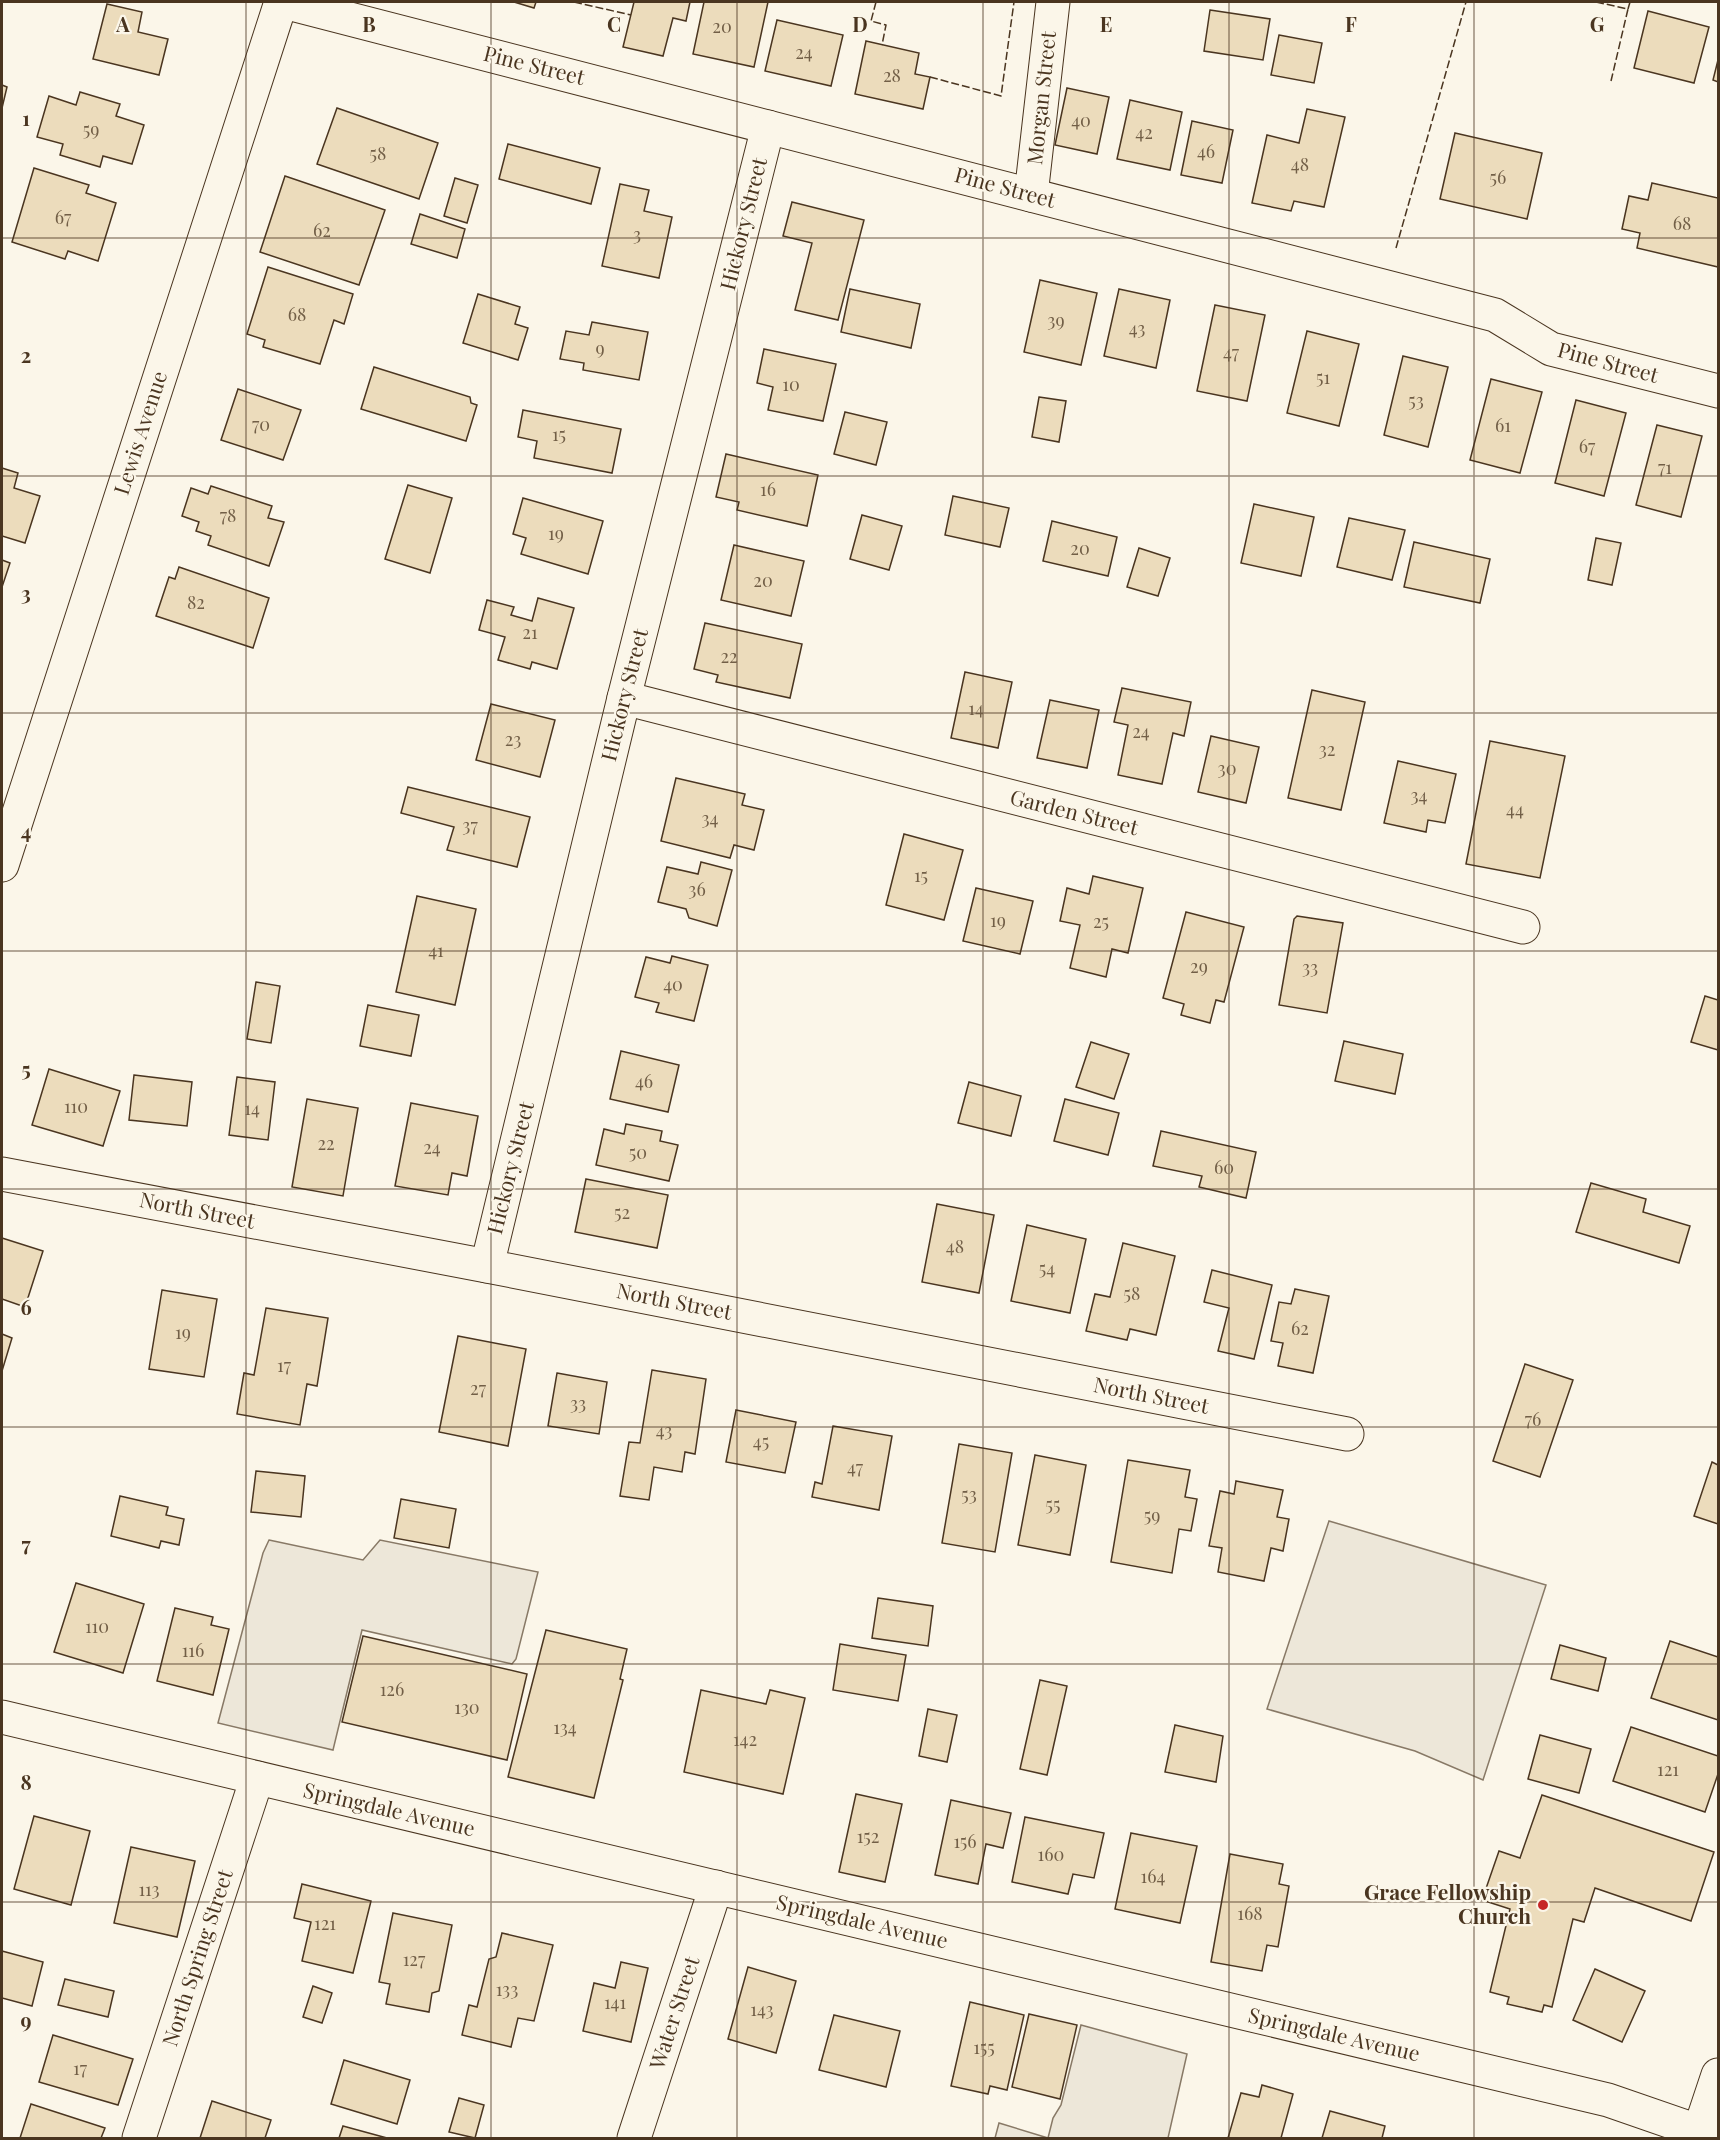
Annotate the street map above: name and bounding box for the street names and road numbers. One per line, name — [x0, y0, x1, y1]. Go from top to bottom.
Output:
street label: Morgan Street — [1019, 29, 1061, 166]
street label: Pine Street — [481, 38, 588, 90]
street label: Hickory Street — [712, 154, 772, 293]
street label: Pine Street — [952, 159, 1060, 213]
street label: Pine Street — [1555, 334, 1663, 388]
street label: Lewis Avenue — [106, 367, 172, 498]
street label: Hickory Street — [593, 625, 653, 764]
street label: Garden Street — [1008, 782, 1142, 841]
street label: Hickory Street — [479, 1098, 539, 1237]
street label: North Street — [137, 1184, 258, 1234]
street label: North Street — [614, 1275, 735, 1325]
street label: North Street — [1091, 1369, 1212, 1419]
street label: Springdale Avenue — [301, 1775, 478, 1841]
street label: North Spring Street — [154, 1865, 238, 2049]
street label: Springdale Avenue — [774, 1887, 951, 1953]
street label: Water Street — [641, 1952, 705, 2073]
street label: Springdale Avenue — [1246, 2000, 1423, 2066]

